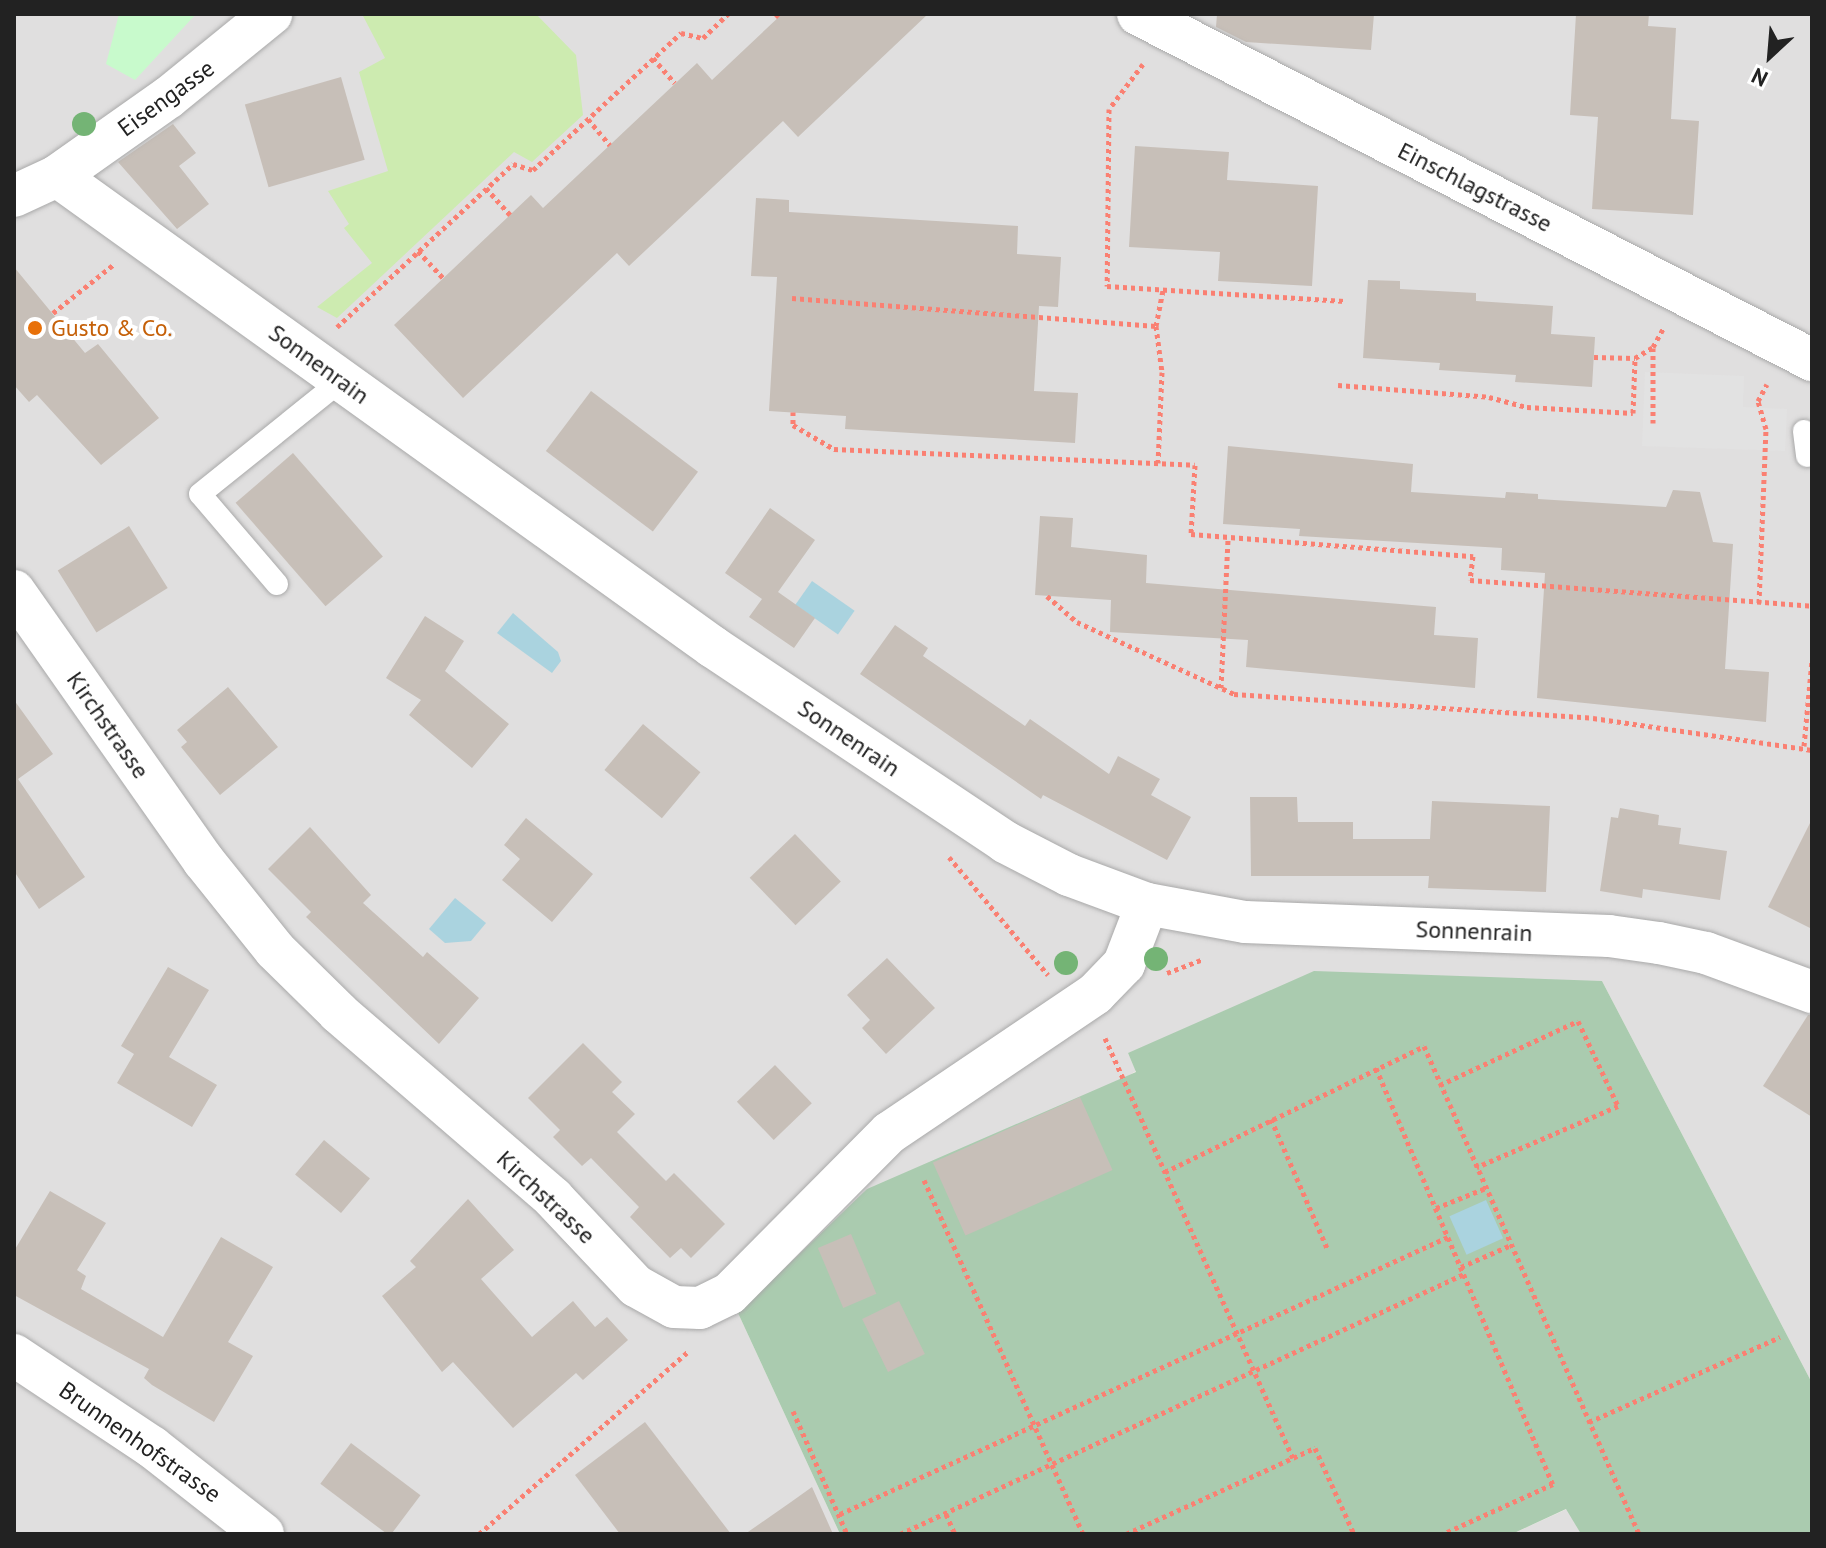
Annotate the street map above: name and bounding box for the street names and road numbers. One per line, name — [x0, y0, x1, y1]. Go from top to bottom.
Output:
street label: Eisengasse — [112, 53, 220, 143]
street label: Einschlagstrasse — [1393, 136, 1557, 238]
street label: Sonnenrain — [263, 318, 375, 410]
street label: Kirchstrasse — [61, 666, 155, 784]
street label: Sonnenrain — [793, 693, 905, 783]
street label: Sonnenrain — [1415, 915, 1533, 947]
street label: Kirchstrasse — [491, 1144, 601, 1250]
street label: Brunnenhofstrasse — [54, 1375, 226, 1509]

